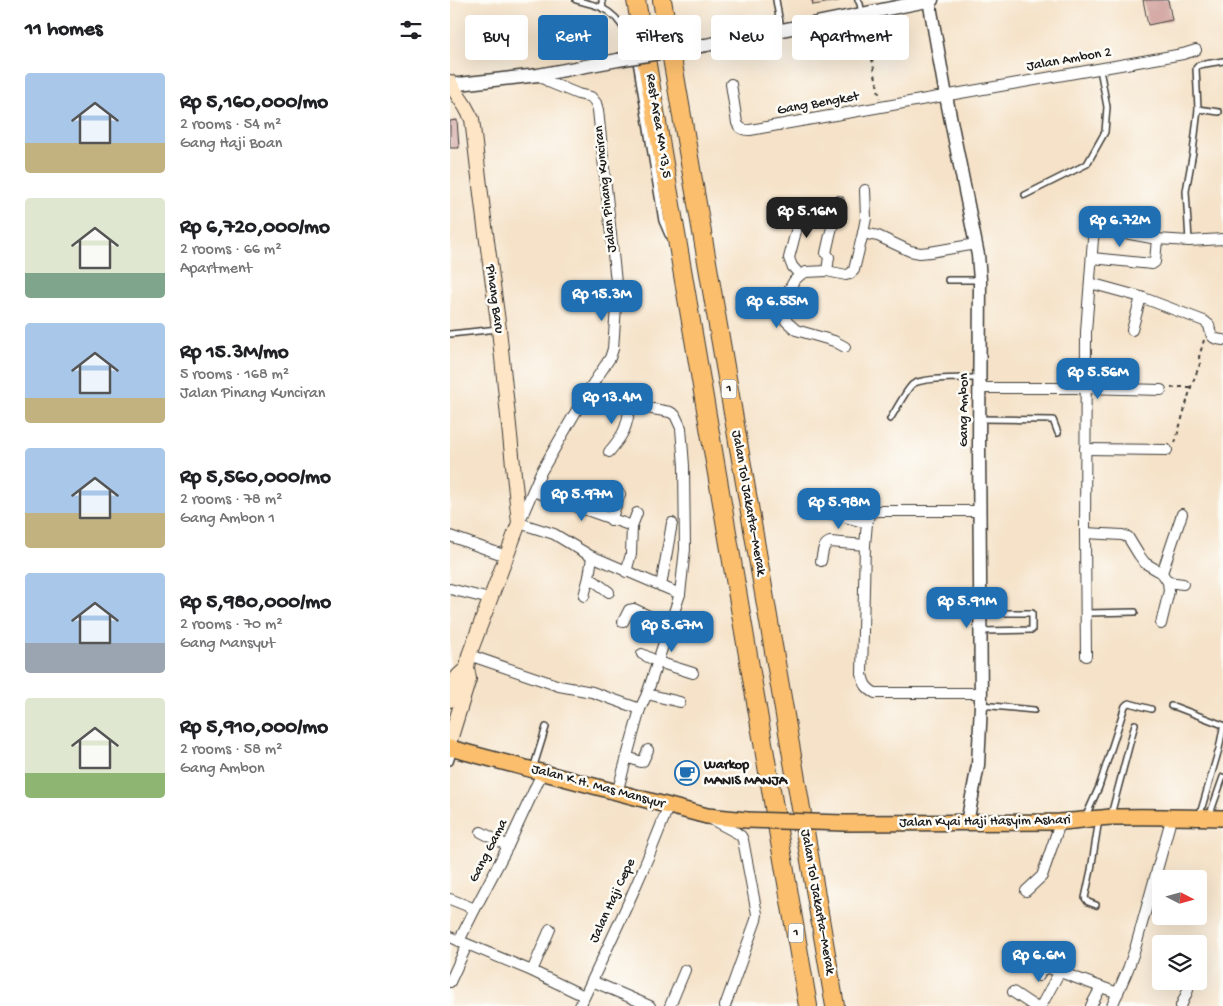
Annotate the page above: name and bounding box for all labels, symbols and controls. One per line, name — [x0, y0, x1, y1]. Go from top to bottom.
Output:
chip: Buy — [465, 15, 528, 60]
chip: Rent — [538, 15, 608, 60]
chip: Filters — [618, 15, 701, 60]
chip: New — [711, 15, 782, 60]
chip: Apartment — [792, 15, 909, 60]
icon: filters — [397, 16, 425, 44]
text: 11 homes — [25, 18, 103, 43]
street label: Jalan Ambon 2 — [1025, 44, 1113, 76]
street label: Rest Area KM 13,5 — [641, 72, 675, 180]
street label: Gang Bengket — [776, 88, 861, 120]
text: Rp 5,160,000/mo — [180, 91, 328, 116]
icon: home — [65, 93, 125, 153]
text: 2 rooms · 54 m² — [180, 116, 281, 135]
street label: Jalan Pinang Kunciran — [591, 124, 621, 253]
text: Gang Haji Boan — [180, 135, 282, 154]
pin: Rp 5.16M — [755, 196, 859, 239]
text: Rp 5.16M — [777, 203, 837, 222]
pin: Rp 6.72M — [1068, 206, 1172, 248]
text: Rp 6.72M — [1090, 212, 1150, 231]
text: Rp 6,720,000/mo — [180, 216, 330, 241]
icon: home — [65, 218, 125, 278]
text: 2 rooms · 66 m² — [180, 241, 281, 260]
text: Apartment — [180, 260, 252, 279]
street label: Pinang Baru — [481, 262, 507, 335]
pin: Rp 15.3M — [550, 280, 654, 322]
text: Rp 15.3M — [572, 286, 632, 305]
pin: Rp 6.55M — [725, 286, 829, 329]
text: Rp 6.55M — [746, 293, 808, 312]
text: Rp 15.3M/mo — [180, 341, 289, 366]
icon: home — [65, 343, 125, 403]
pin: Rp 5.56M — [1046, 358, 1150, 400]
text: Rp 5.56M — [1067, 364, 1129, 383]
text: 5 rooms · 168 m² — [180, 366, 289, 385]
street label: Gang Ambon — [956, 373, 973, 447]
road number: 1 — [722, 379, 736, 398]
pin: Rp 13.4M — [560, 382, 664, 425]
text: Jalan Pinang Kunciran — [180, 385, 325, 404]
text: Rp 13.4M — [583, 389, 641, 408]
street label: Jalan Tol Jakarta–Merak — [727, 429, 769, 579]
text: Rp 5,560,000/mo — [180, 466, 331, 491]
icon: home — [65, 468, 125, 528]
pin: Rp 5.97M — [530, 480, 634, 522]
text: Rp 5.97M — [552, 486, 612, 505]
pin: Rp 5.98M — [787, 488, 891, 530]
text: 2 rooms · 78 m² — [180, 491, 282, 510]
text: Rp 5.98M — [808, 494, 870, 513]
text: Gang Ambon 1 — [180, 510, 275, 529]
pin: Rp 5.91M — [915, 586, 1019, 629]
text: Rp 5,980,000/mo — [180, 591, 331, 616]
icon: home — [65, 593, 125, 653]
text: Rp 5.91M — [937, 593, 997, 612]
pin: Rp 5.67M — [620, 610, 724, 653]
text: 2 rooms · 70 m² — [180, 616, 283, 635]
text: Rp 5.67M — [641, 617, 703, 636]
text: Gang Mansyut — [180, 635, 275, 654]
text: Rp 5,910,000/mo — [180, 716, 328, 741]
icon: home — [65, 718, 125, 778]
text: 2 rooms · 58 m² — [180, 741, 282, 760]
place label: Warkop MANIS MANJA — [703, 757, 789, 790]
text: Gang Ambon — [180, 760, 265, 779]
cafe icon: Warkop MANIS MANJA — [674, 760, 700, 786]
street label: Jalan K.H. Mas Mansyur — [529, 761, 668, 813]
street label: Jalan Kyai Haji Hasyim Ashari — [899, 812, 1071, 832]
street label: Gang Gama — [466, 815, 513, 886]
street label: Jalan Tol Jakarta–Merak — [796, 828, 838, 978]
street label: Jalan Haji Cepe — [586, 855, 640, 946]
north arrow — [1152, 870, 1208, 925]
map controls — [1152, 870, 1207, 990]
road number: 1 — [788, 924, 804, 942]
button: layers — [1152, 935, 1207, 990]
pin: Rp 6.6M — [993, 940, 1085, 983]
text: Rp 6.6M — [1013, 947, 1065, 966]

